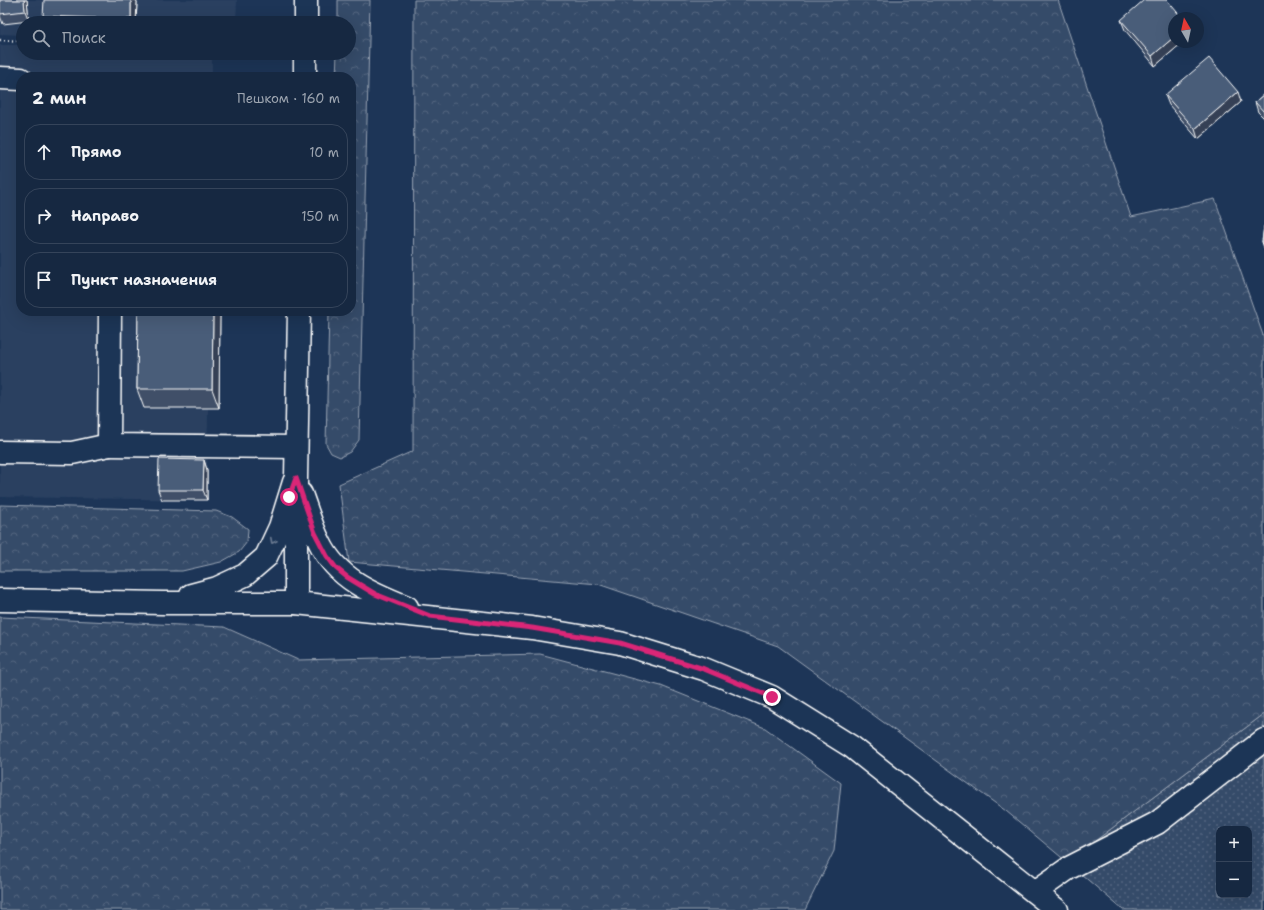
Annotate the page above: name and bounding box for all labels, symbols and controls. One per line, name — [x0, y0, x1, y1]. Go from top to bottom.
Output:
north arrow — [1168, 12, 1204, 48]
search box — [16, 16, 356, 60]
icon: search — [30, 27, 52, 49]
text: Поиск — [62, 28, 106, 48]
text: 2 мин — [32, 87, 87, 109]
text: Пешком · 160 m — [237, 90, 340, 107]
icon: ahead — [33, 141, 55, 163]
text: Прямо — [71, 142, 121, 162]
text: 10 m — [309, 144, 339, 161]
icon: right — [33, 205, 55, 227]
text: Направо — [71, 206, 139, 226]
text: 150 m — [301, 208, 339, 225]
icon: arrive — [33, 269, 55, 291]
text: Пункт назначения — [71, 270, 217, 290]
route start — [280, 488, 298, 506]
one-way arrow — [271, 537, 278, 544]
route end — [763, 688, 781, 706]
map controls — [1216, 826, 1252, 898]
button: + — [1216, 826, 1252, 862]
button: − — [1216, 862, 1252, 898]

